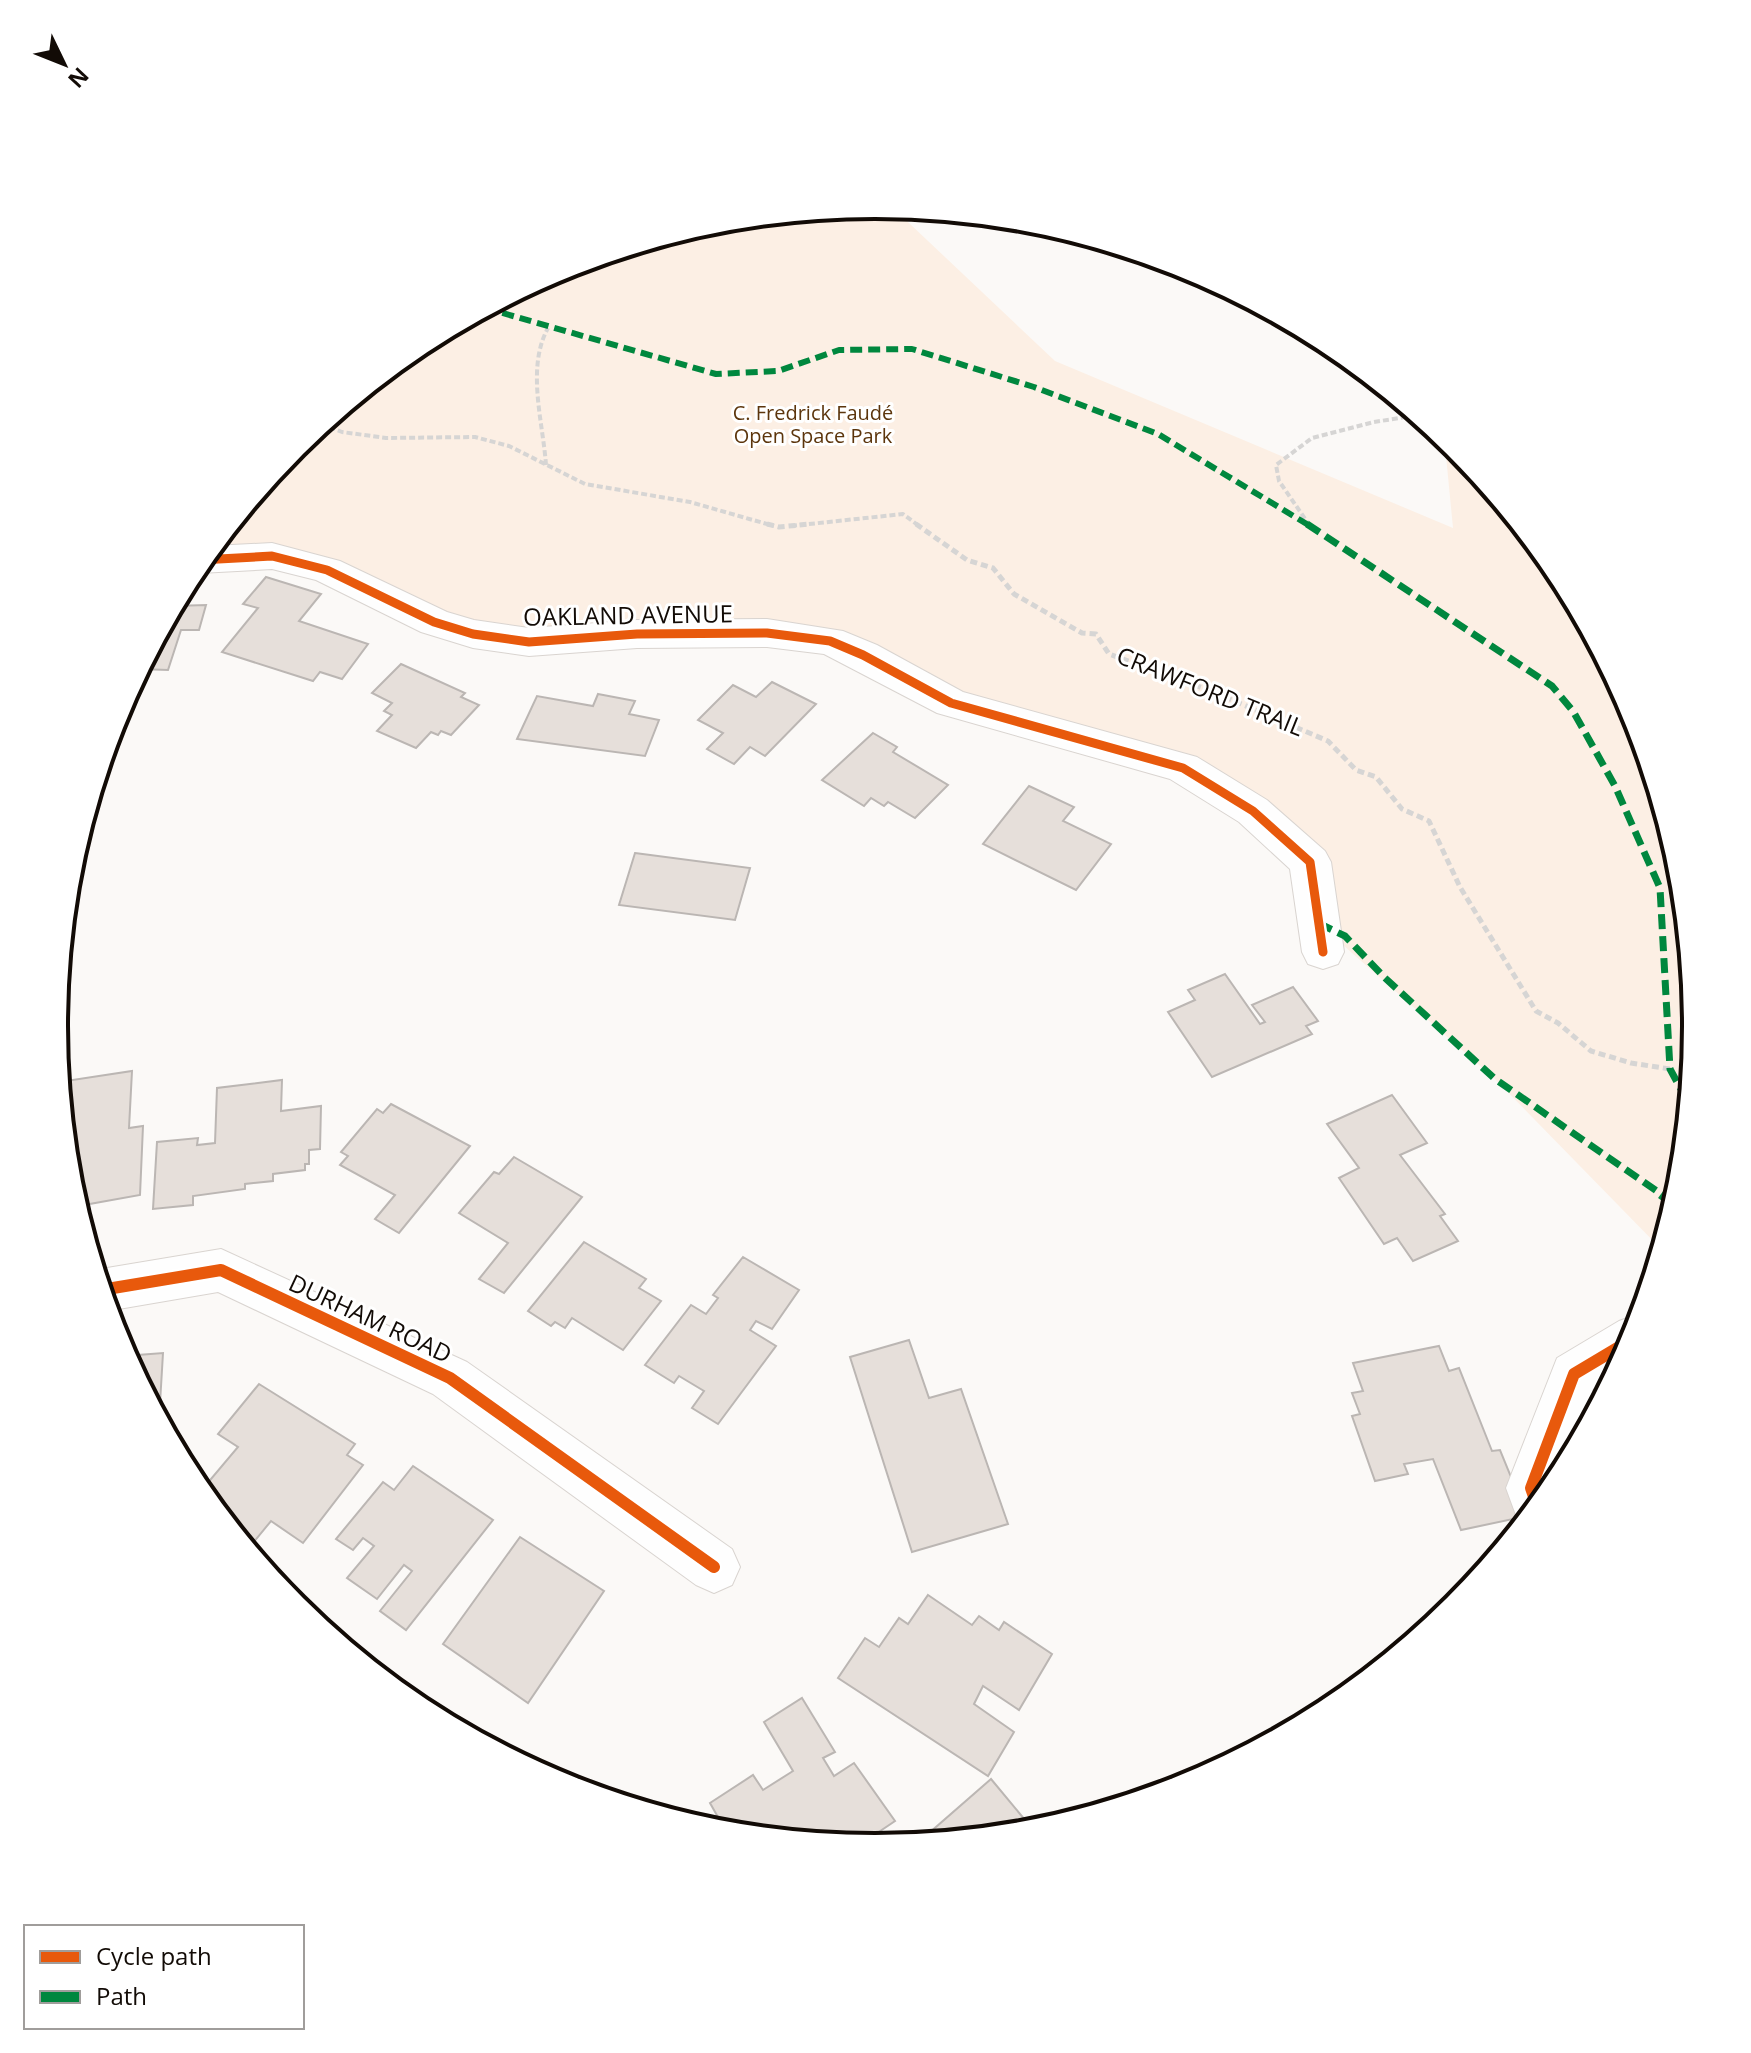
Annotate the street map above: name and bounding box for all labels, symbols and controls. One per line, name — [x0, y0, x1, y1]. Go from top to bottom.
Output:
north arrow — [24, 24, 104, 104]
text: N — [62, 62, 96, 95]
park label: C. Fredrick Faudé Open Space Park — [733, 399, 893, 449]
street label: OAKLAND AVENUE — [523, 596, 733, 633]
street label: CRAWFORD TRAIL — [1112, 638, 1309, 743]
street label: DURHAM ROAD — [284, 1265, 458, 1370]
legend — [24, 1925, 304, 2029]
text: Cycle path — [96, 1939, 212, 1972]
text: Path — [96, 1979, 147, 2012]

